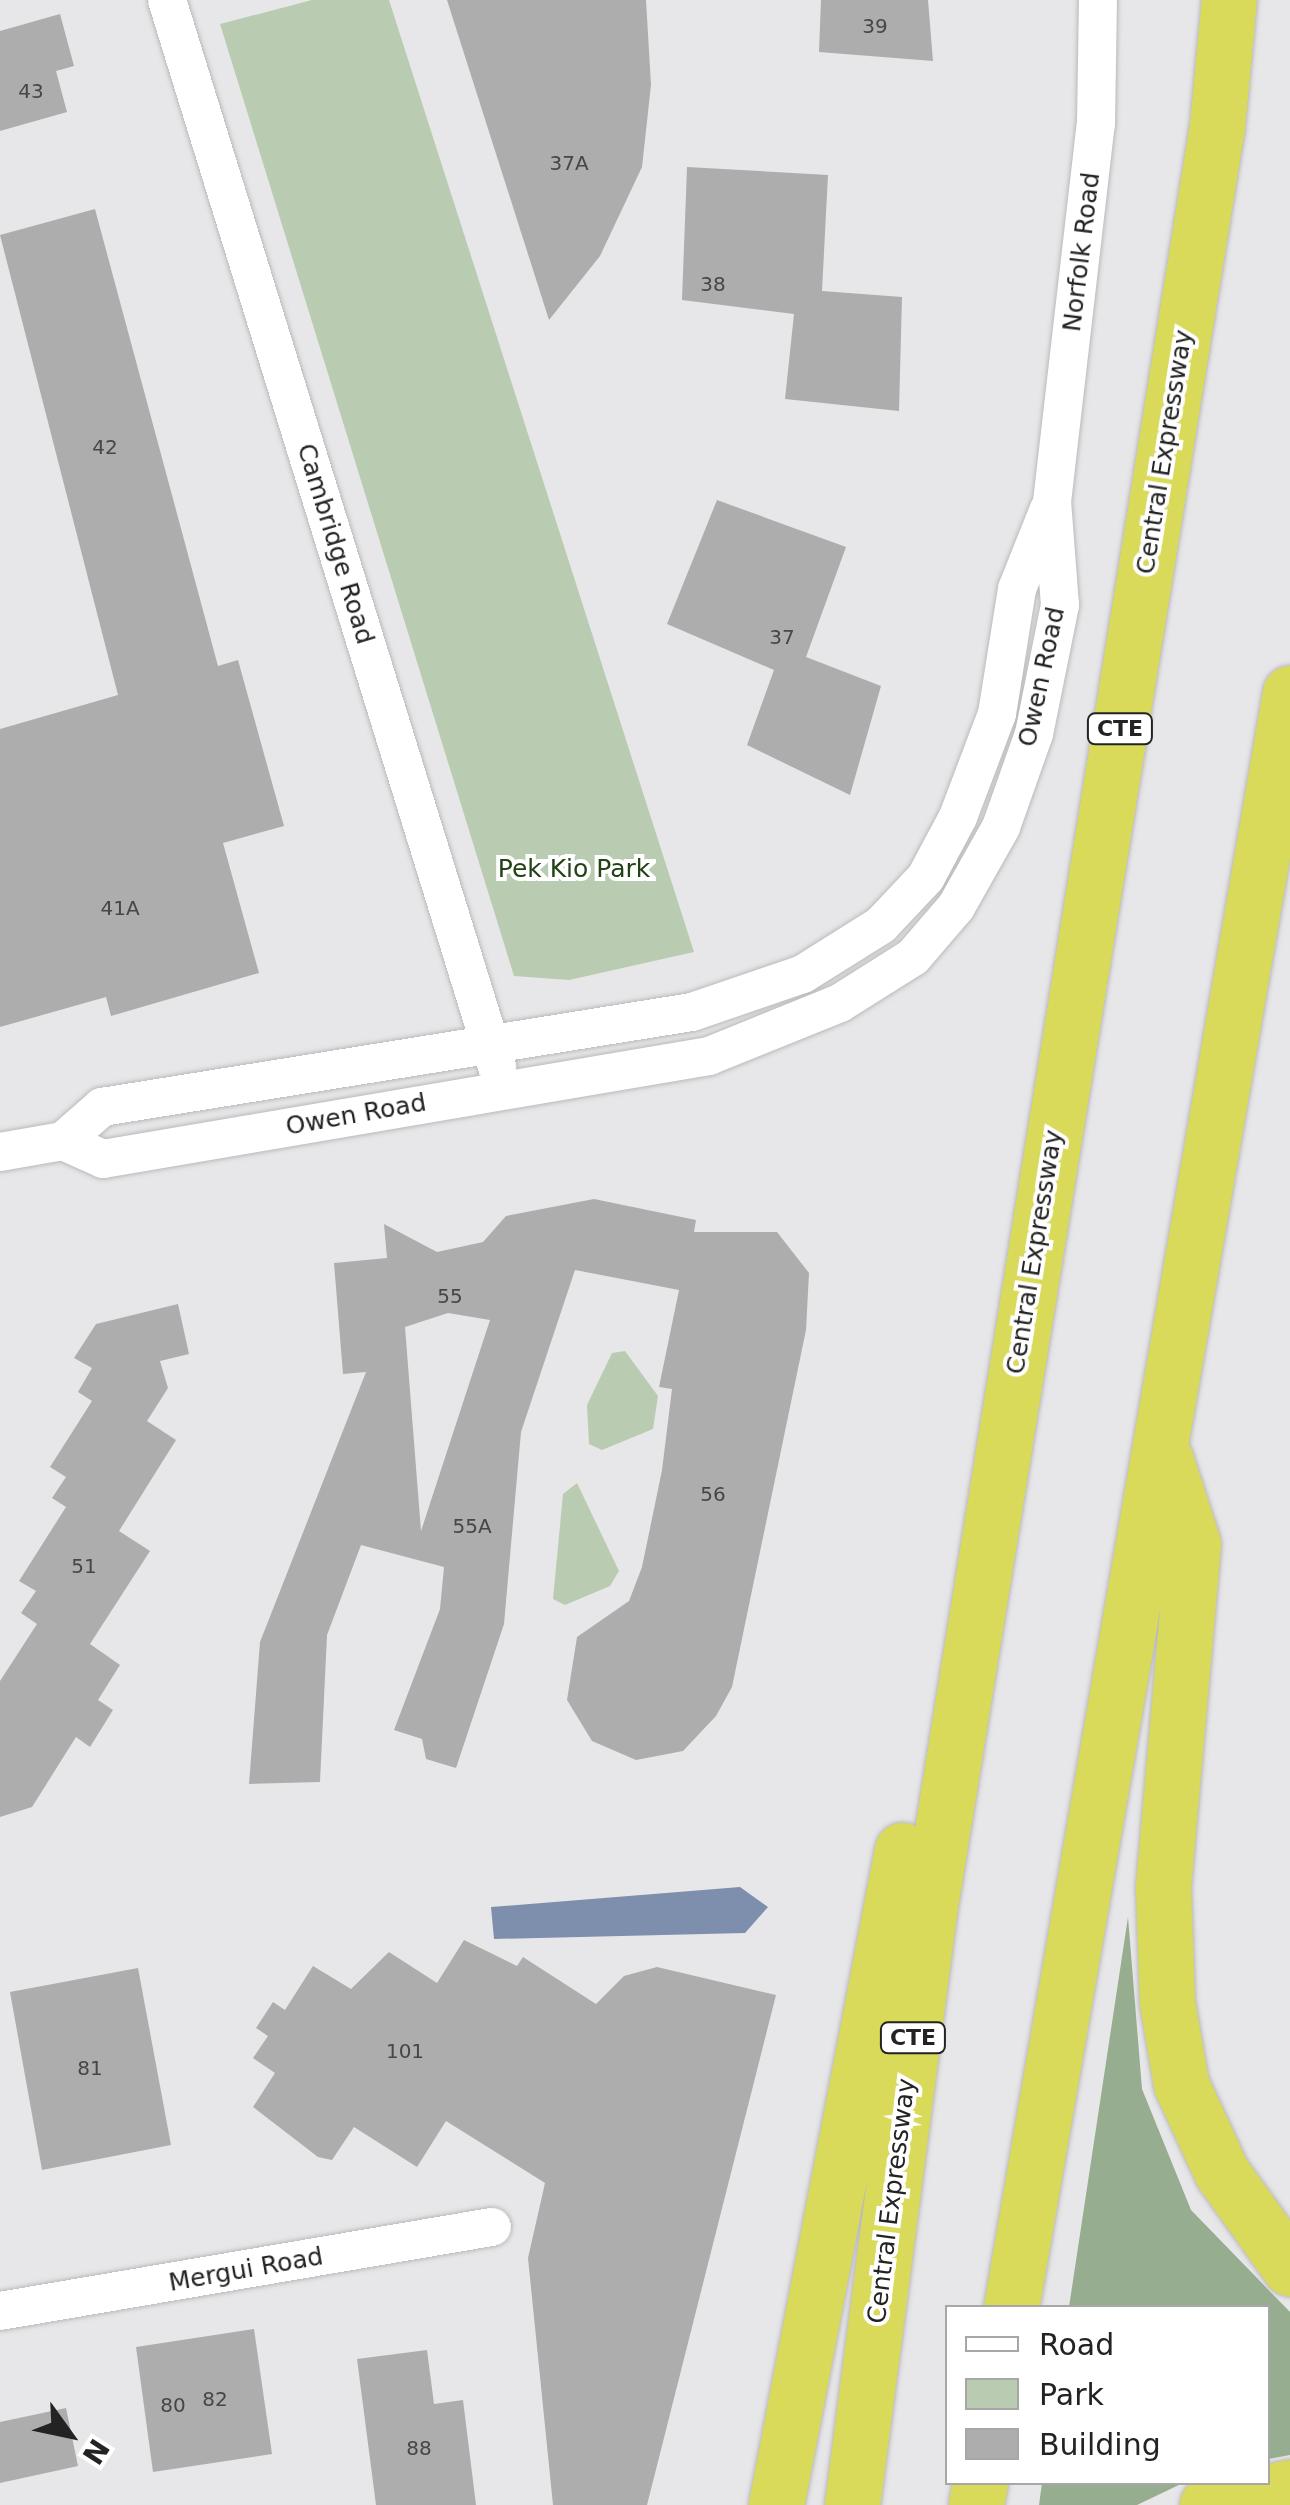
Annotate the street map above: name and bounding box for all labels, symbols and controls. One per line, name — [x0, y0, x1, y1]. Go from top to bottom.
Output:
house number: 39 — [862, 14, 888, 38]
house number: 43 — [18, 79, 44, 103]
house number: 37A — [549, 151, 589, 175]
street label: Norfolk Road — [1057, 171, 1107, 333]
house number: 38 — [700, 272, 726, 296]
street label: Central Expressway — [1131, 328, 1199, 576]
house number: 42 — [92, 435, 118, 459]
street label: Cambridge Road — [290, 440, 380, 648]
street label: Owen Road — [1013, 604, 1071, 750]
house number: 37 — [769, 625, 795, 649]
road number: CTE — [1085, 712, 1155, 746]
park label: Pek Kio Park — [498, 854, 650, 884]
house number: 41A — [100, 896, 140, 920]
street label: Owen Road — [283, 1088, 429, 1142]
street label: Central Expressway — [1001, 1128, 1069, 1376]
house number: 55 — [437, 1284, 463, 1308]
house number: 56 — [700, 1482, 726, 1506]
house number: 55A — [452, 1514, 492, 1538]
house number: 51 — [71, 1554, 97, 1578]
road number: CTE — [878, 2021, 948, 2055]
house number: 101 — [386, 2039, 424, 2063]
house number: 81 — [77, 2056, 103, 2080]
street label: Central Expressway — [862, 2077, 922, 2325]
street label: Mergui Road — [167, 2242, 325, 2298]
legend — [945, 2305, 1270, 2485]
text: Road — [1039, 2327, 1114, 2362]
text: Park — [1039, 2377, 1104, 2412]
north arrow — [20, 2385, 120, 2485]
house number: 82 — [202, 2387, 228, 2411]
house number: 80 — [160, 2393, 186, 2417]
text: Building — [1039, 2427, 1161, 2462]
text: N — [75, 2433, 116, 2470]
house number: 88 — [406, 2436, 432, 2460]

